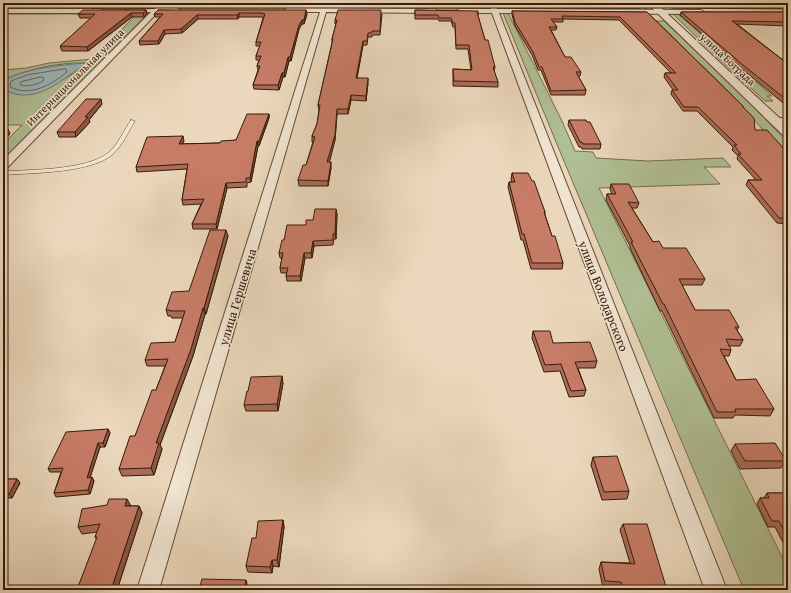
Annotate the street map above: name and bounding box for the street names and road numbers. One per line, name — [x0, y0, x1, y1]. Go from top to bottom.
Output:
street label: Интернациональная улица — [23, 24, 128, 129]
street label: улица Бограда — [696, 28, 760, 90]
street label: улица Володарского — [573, 237, 634, 355]
street label: улица Гершевича — [213, 246, 261, 349]

